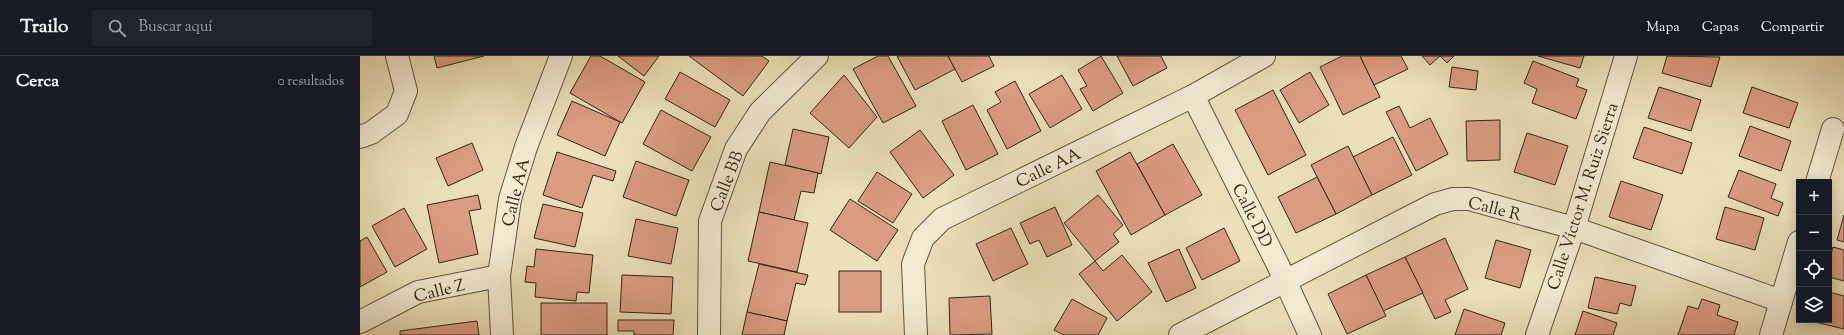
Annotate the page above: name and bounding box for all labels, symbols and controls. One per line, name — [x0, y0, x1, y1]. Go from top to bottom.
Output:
search box — [92, 10, 372, 46]
text: Trailo — [20, 14, 68, 41]
icon: search — [106, 17, 128, 39]
text: Buscar aquí — [138, 17, 213, 38]
text: Mapa — [1646, 18, 1680, 38]
text: Capas — [1702, 18, 1739, 38]
text: Compartir — [1761, 18, 1824, 38]
text: Cerca — [16, 70, 59, 94]
text: 0 resultados — [278, 73, 344, 91]
street label: Calle Víctor M. Ruiz Sierra — [1542, 100, 1626, 293]
street label: Calle AA — [1012, 143, 1086, 195]
street label: Calle BB — [705, 147, 751, 216]
street label: Calle AA — [497, 156, 537, 229]
map controls — [1796, 179, 1832, 323]
button: + — [1796, 179, 1832, 215]
street label: Calle DD — [1225, 180, 1278, 252]
street label: Calle R — [1465, 192, 1525, 228]
button: − — [1796, 215, 1832, 251]
button: locate — [1796, 251, 1832, 287]
street label: Calle Z — [411, 274, 468, 310]
button: layers — [1796, 287, 1832, 323]

